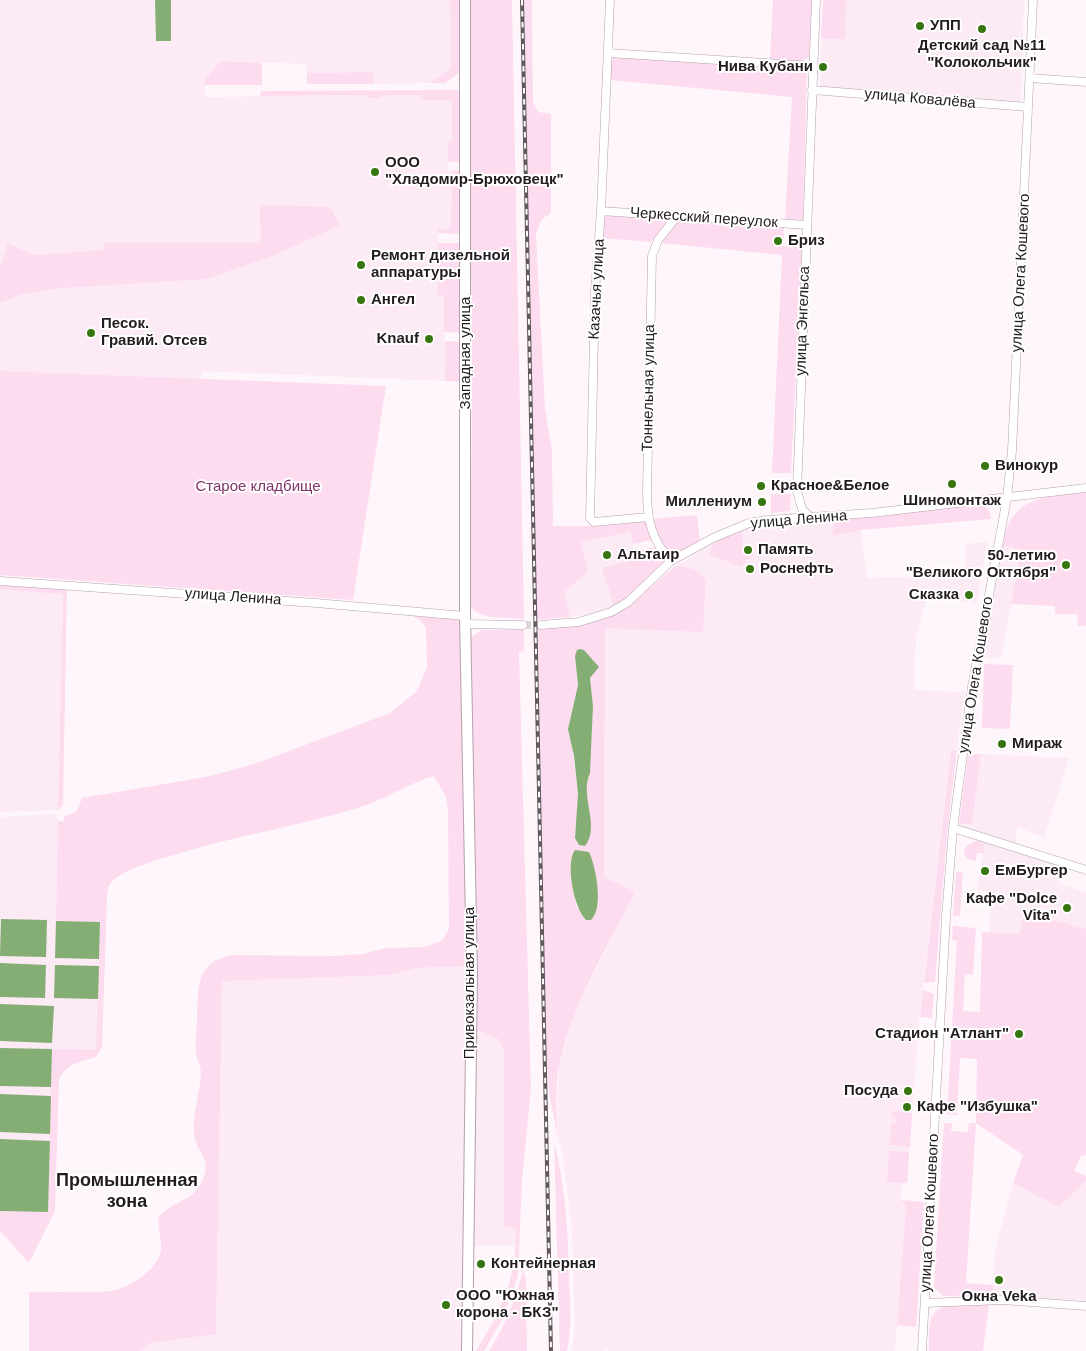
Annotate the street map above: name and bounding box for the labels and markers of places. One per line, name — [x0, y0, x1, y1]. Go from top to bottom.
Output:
place label: УПП — [930, 17, 961, 35]
marker: УПП — [914, 20, 926, 32]
marker: Детский сад №11 "Колокольчик" — [976, 23, 988, 35]
place label: Детский сад №11 "Колокольчик" — [918, 37, 1046, 72]
place label: Нива Кубани — [718, 58, 813, 76]
marker: Нива Кубани — [817, 61, 829, 73]
place label: ООО "Хладомир-Брюховецк" — [385, 154, 564, 189]
marker: ООО "Хладомир-Брюховецк" — [369, 166, 381, 178]
place label: Бриз — [788, 232, 825, 250]
marker: Бриз — [772, 235, 784, 247]
place label: Ремонт дизельной аппаратуры — [371, 247, 510, 282]
marker: Ремонт дизельной аппаратуры — [355, 259, 367, 271]
place label: Ангел — [371, 291, 415, 309]
marker: Ангел — [355, 294, 367, 306]
place label: Песок. Гравий. Отсев — [101, 315, 207, 350]
marker: Песок. Гравий. Отсев — [85, 327, 97, 339]
place label: Knauf — [377, 330, 419, 348]
marker: Knauf — [423, 333, 435, 345]
place label: Винокур — [995, 457, 1058, 475]
marker: Винокур — [979, 460, 991, 472]
place label: Красное&Белое — [771, 477, 889, 495]
marker: Шиномонтаж — [946, 478, 958, 490]
marker: Красное&Белое — [755, 480, 767, 492]
place label: Шиномонтаж — [903, 492, 1001, 510]
place label: Миллениум — [666, 493, 752, 511]
marker: Миллениум — [756, 496, 768, 508]
place label: Память — [758, 541, 814, 559]
marker: Память — [742, 544, 754, 556]
place label: Альтаир — [617, 546, 679, 564]
place label: 50-летию "Великого Октября" — [906, 547, 1056, 582]
marker: Альтаир — [601, 549, 613, 561]
marker: 50-летию "Великого Октября" — [1060, 559, 1072, 571]
place label: Роснефть — [760, 560, 834, 578]
marker: Роснефть — [744, 563, 756, 575]
place label: Сказка — [909, 586, 959, 604]
marker: Сказка — [963, 589, 975, 601]
place label: Мираж — [1012, 735, 1062, 753]
marker: Мираж — [996, 738, 1008, 750]
place label: ЕмБургер — [995, 862, 1068, 880]
marker: ЕмБургер — [979, 865, 991, 877]
place label: Кафе "Dolce Vita" — [966, 890, 1057, 925]
marker: Кафе "Dolce Vita" — [1061, 902, 1073, 914]
place label: Стадион "Атлант" — [875, 1025, 1009, 1043]
marker: Стадион "Атлант" — [1013, 1028, 1025, 1040]
place label: Посуда — [844, 1082, 898, 1100]
marker: Посуда — [902, 1085, 914, 1097]
place label: Кафе "Избушка" — [917, 1098, 1038, 1116]
marker: Кафе "Избушка" — [901, 1101, 913, 1113]
place label: Контейнерная — [491, 1255, 596, 1273]
marker: Контейнерная — [475, 1258, 487, 1270]
marker: Окна Veka — [993, 1274, 1005, 1286]
place label: ООО "Южная корона - БКЗ" — [456, 1287, 559, 1322]
place label: Окна Veka — [962, 1288, 1036, 1306]
marker: ООО "Южная корона - БКЗ" — [440, 1299, 452, 1311]

